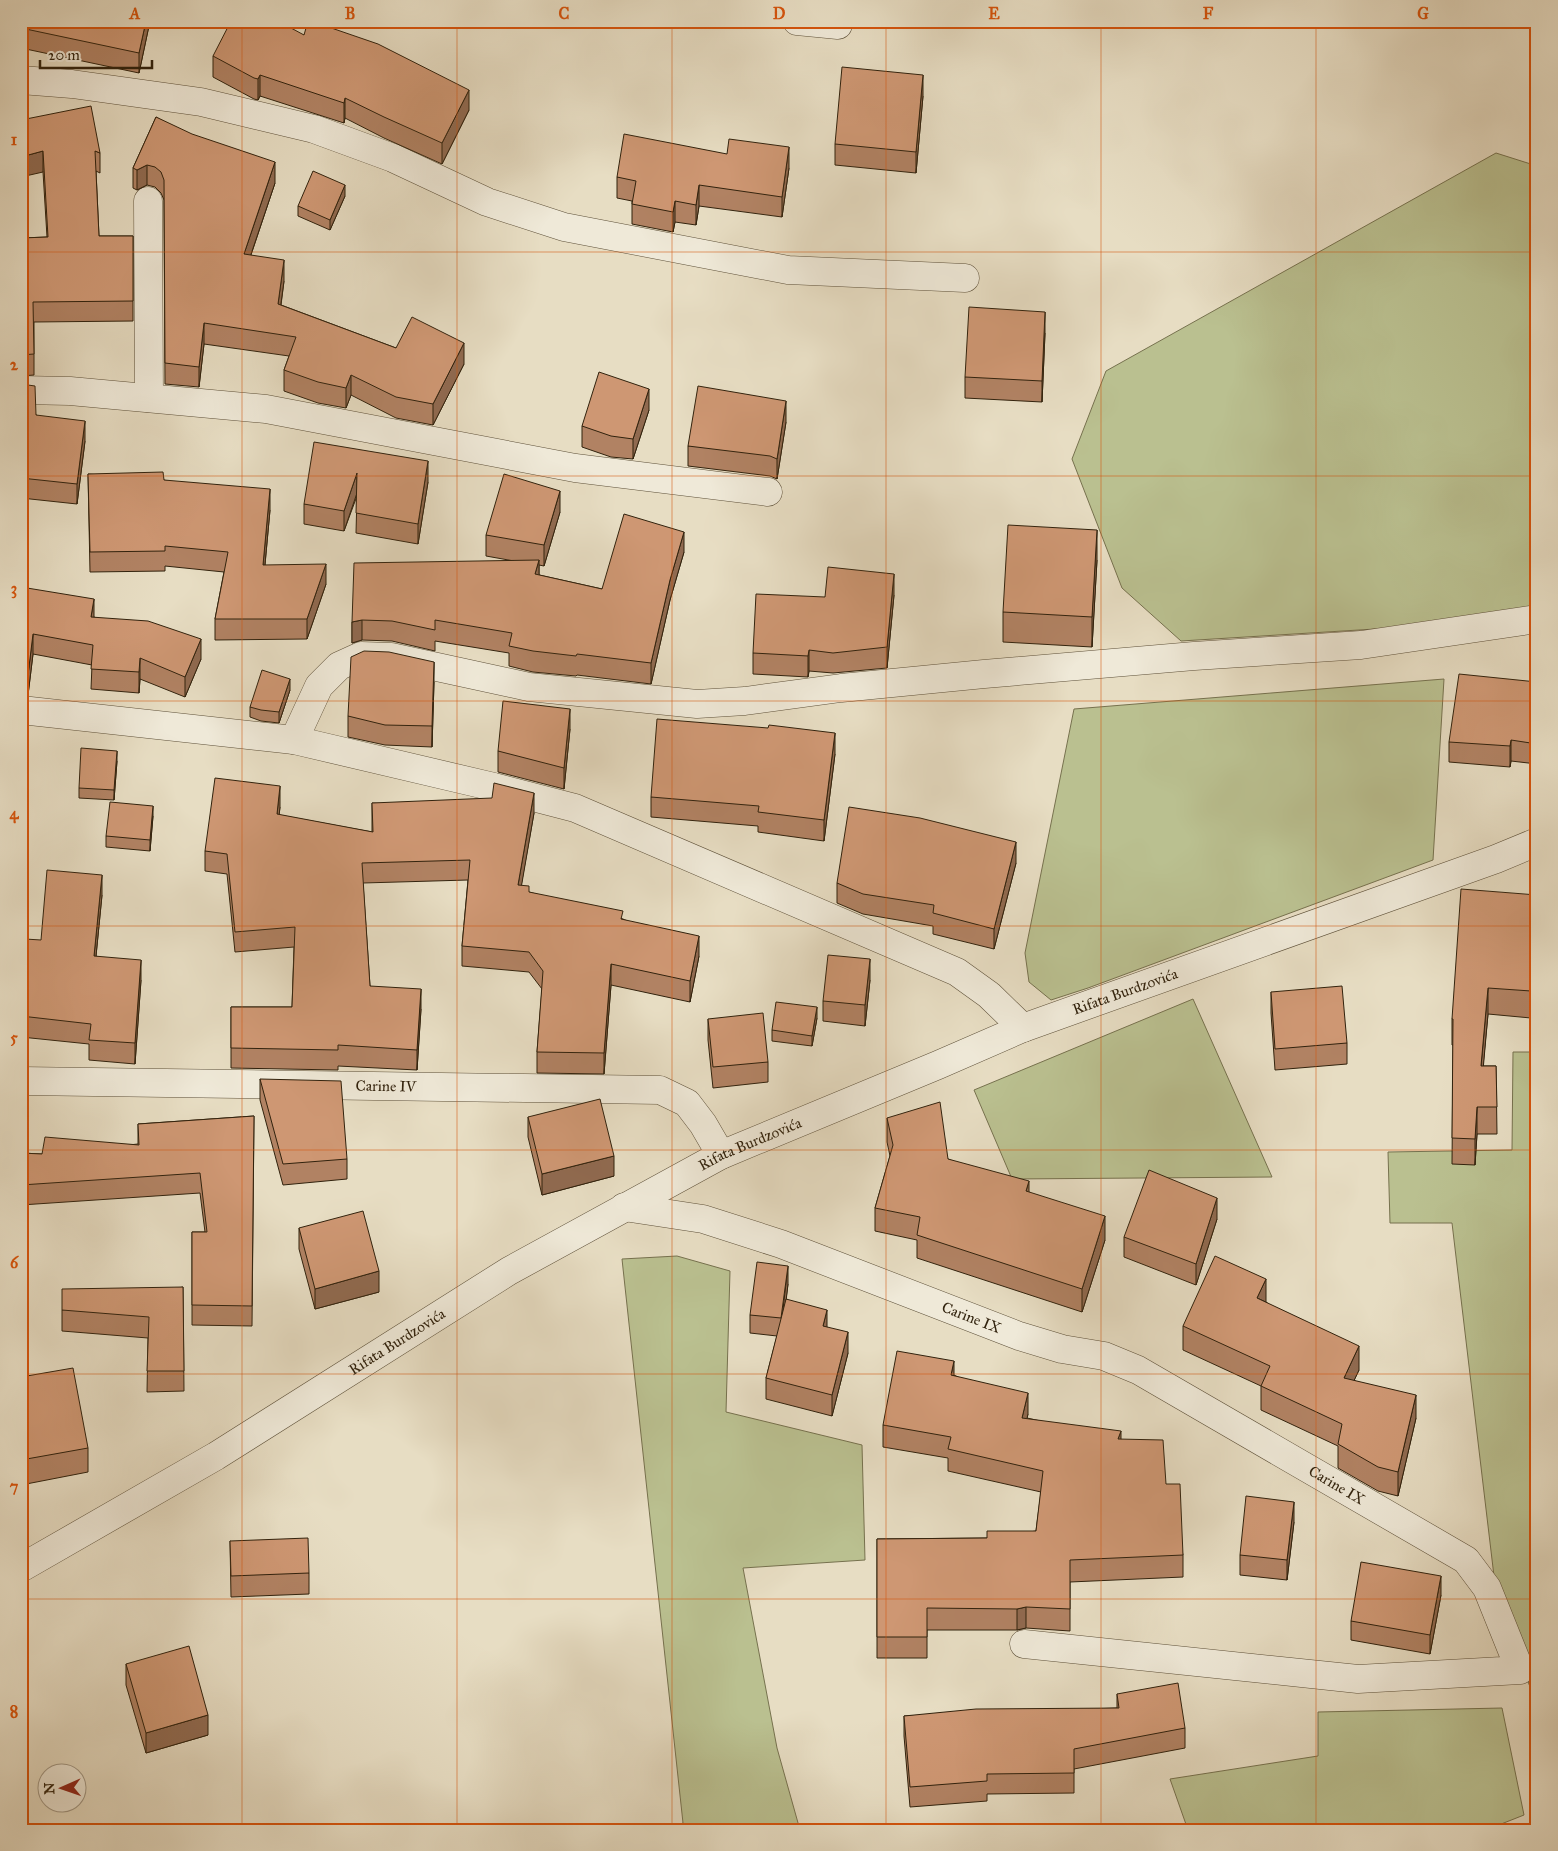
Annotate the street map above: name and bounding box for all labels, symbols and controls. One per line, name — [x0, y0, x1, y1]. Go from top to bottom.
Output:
text: A — [129, 4, 141, 23]
text: B — [345, 4, 355, 23]
text: C — [559, 4, 570, 23]
text: D — [773, 4, 786, 23]
text: E — [988, 4, 1000, 23]
text: F — [1203, 4, 1214, 23]
text: G — [1417, 4, 1429, 23]
scale bar — [40, 38, 152, 70]
text: 20 m — [48, 46, 80, 64]
text: 1 — [11, 130, 18, 149]
text: 2 — [10, 355, 19, 374]
text: 3 — [11, 579, 17, 599]
text: 4 — [10, 804, 20, 824]
street label: Rifata Burdzovića — [1070, 964, 1181, 1019]
text: 5 — [10, 1028, 18, 1047]
street label: Carine IV — [355, 1077, 417, 1096]
street label: Rifata Burdzovića — [695, 1113, 805, 1175]
text: 6 — [10, 1253, 19, 1272]
street label: Carine IX — [939, 1298, 1004, 1337]
street label: Rifata Burdzovića — [346, 1304, 449, 1379]
street label: Carine IX — [1305, 1462, 1368, 1509]
text: 7 — [10, 1477, 19, 1496]
text: 8 — [10, 1702, 18, 1721]
north arrow — [38, 1764, 88, 1814]
text: N — [41, 1782, 58, 1795]

